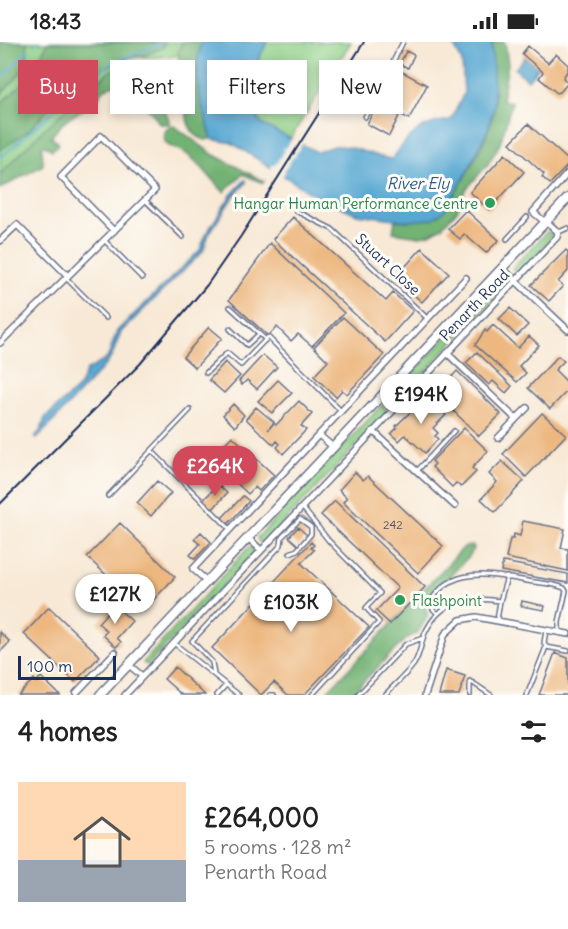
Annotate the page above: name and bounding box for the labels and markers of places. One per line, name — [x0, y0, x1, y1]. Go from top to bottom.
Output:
place label: Hangar Human Performance Centre — [234, 194, 478, 213]
marker: Hangar Human Performance Centre — [483, 196, 497, 210]
pin: £194K — [379, 374, 463, 425]
pin: £264K — [173, 446, 257, 497]
pin: £127K — [73, 574, 157, 625]
pin: £103K — [249, 582, 333, 633]
place label: Flashpoint — [412, 591, 482, 610]
marker: Flashpoint — [393, 593, 407, 607]

